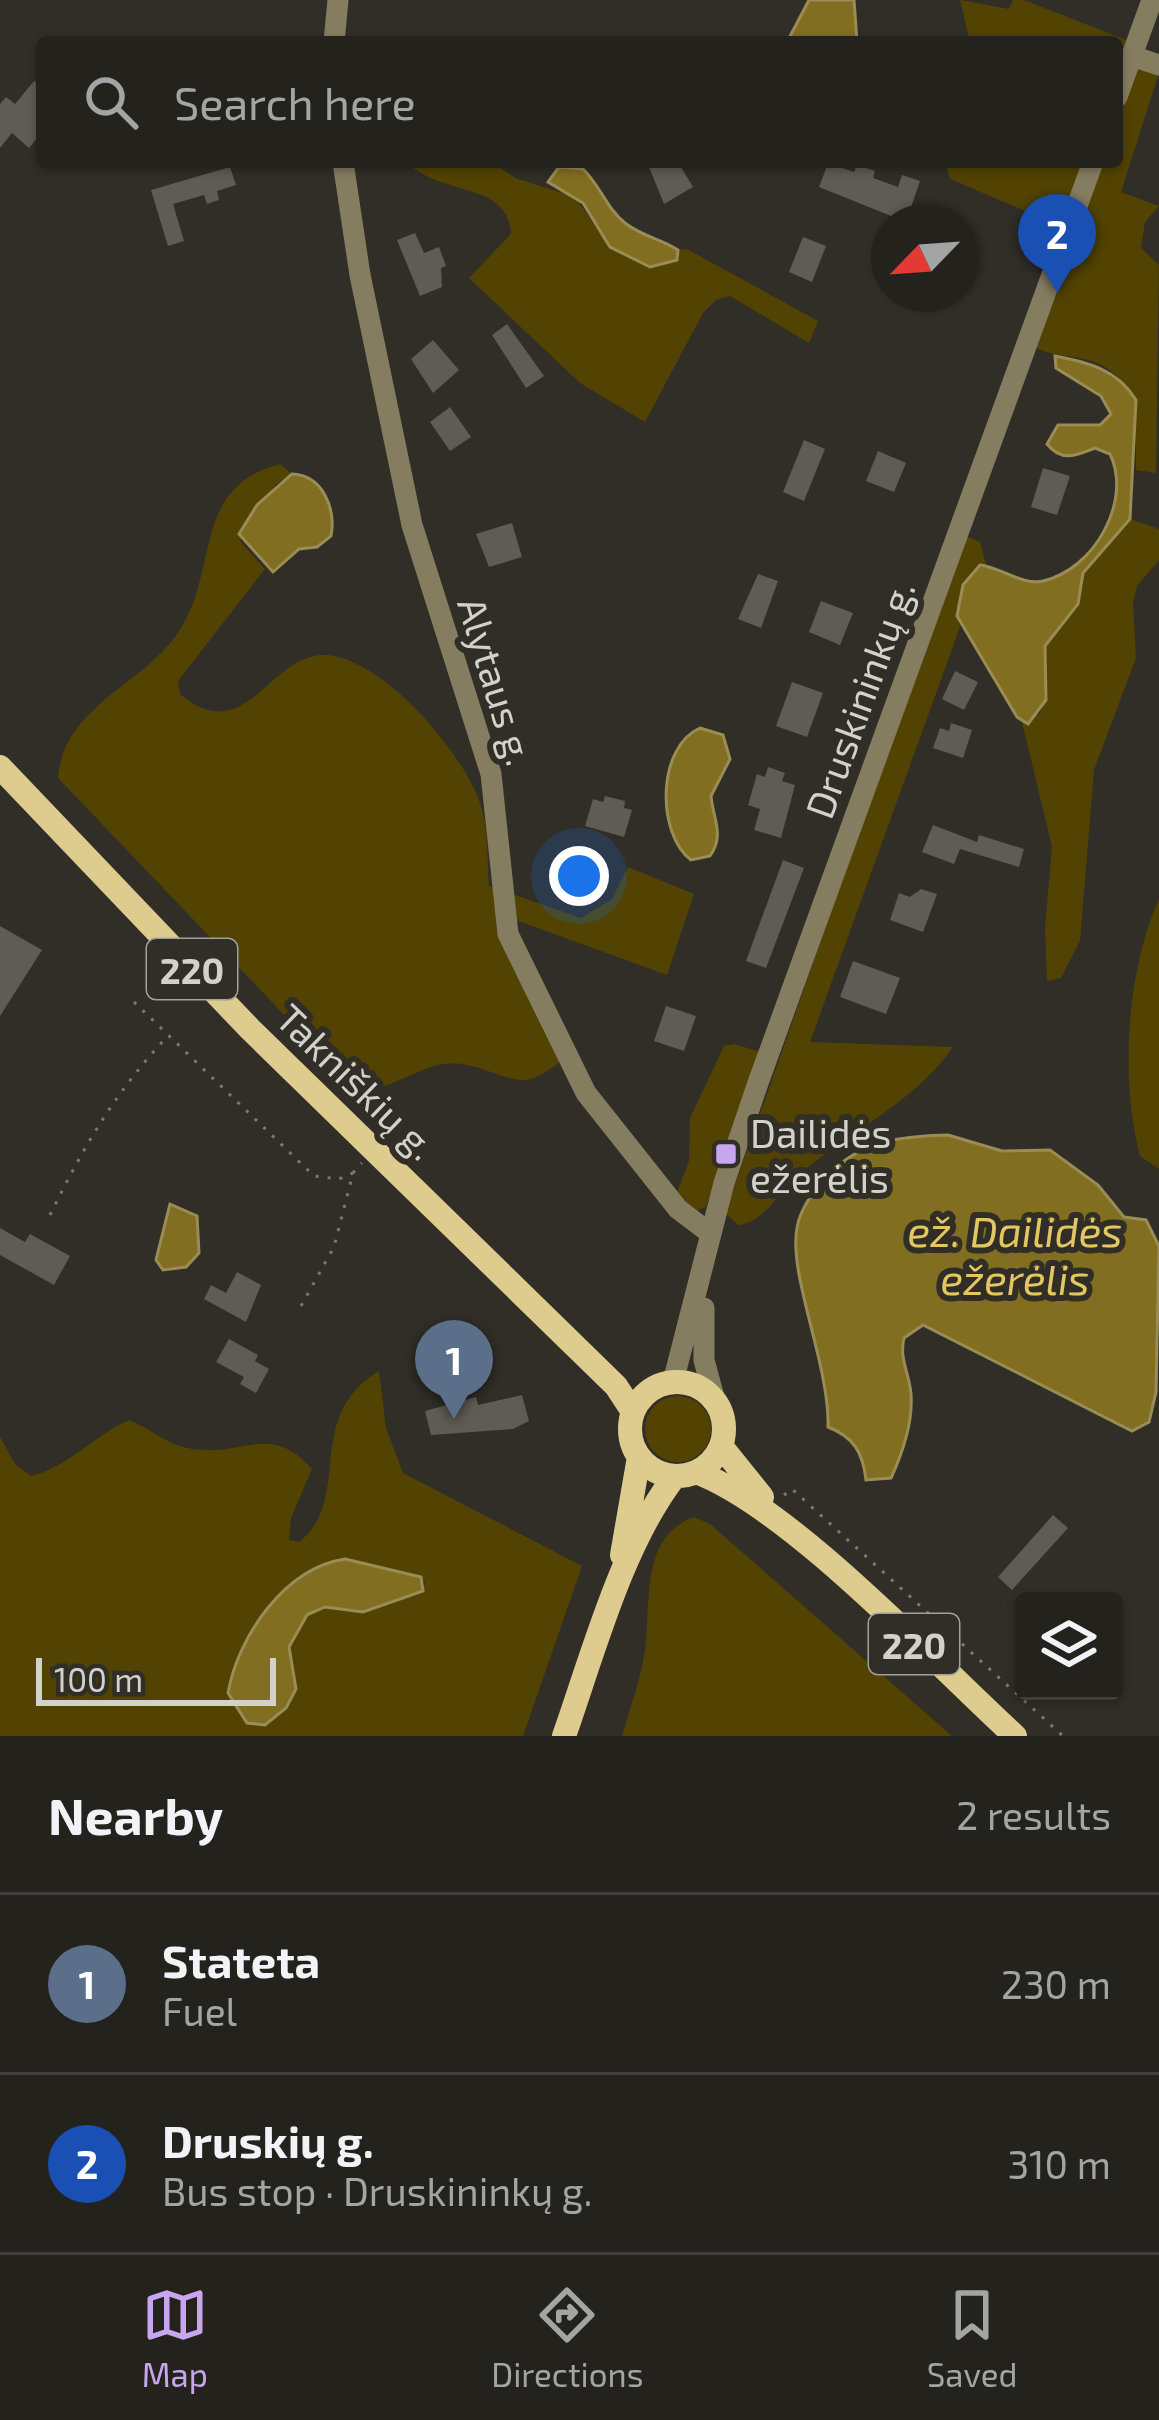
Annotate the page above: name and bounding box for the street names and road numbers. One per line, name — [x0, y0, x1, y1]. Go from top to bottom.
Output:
street label: Druskininkų g. — [794, 574, 924, 824]
street label: Alytaus g. — [449, 591, 545, 771]
road number: 220 — [147, 939, 237, 999]
street label: Takniškių g. — [267, 993, 447, 1169]
road number: 220 — [869, 1614, 959, 1674]

